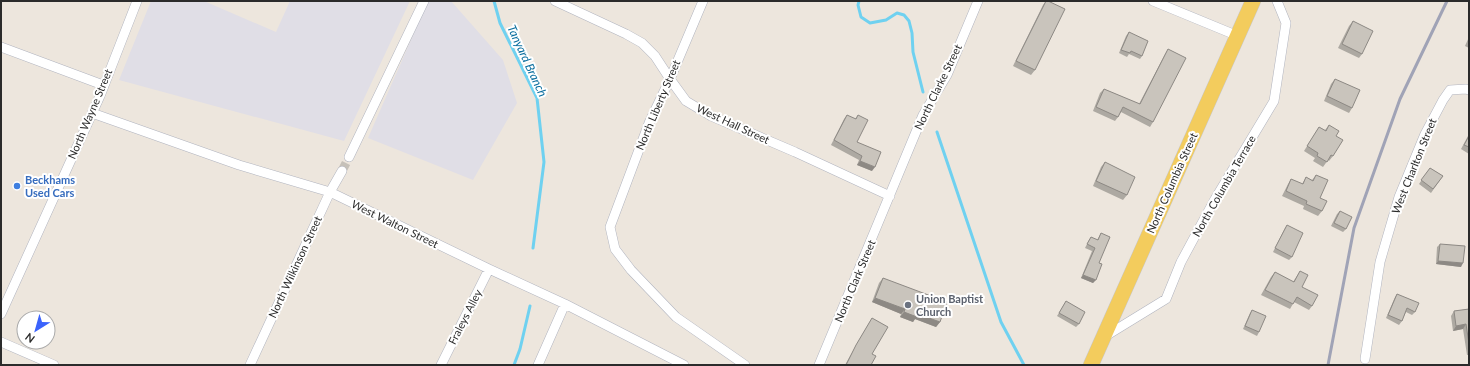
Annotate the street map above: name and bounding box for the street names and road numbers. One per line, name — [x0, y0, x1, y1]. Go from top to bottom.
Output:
street label: North Clarke Street — [911, 42, 964, 132]
street label: North Liberty Street — [633, 58, 682, 152]
street label: North Wayne Street — [65, 67, 114, 161]
street label: West Hall Street — [695, 101, 772, 146]
street label: West Charlton Street — [1388, 116, 1439, 215]
street label: North Columbia Street — [1144, 130, 1200, 235]
street label: North Columbia Terrace — [1189, 133, 1258, 239]
street label: West Walton Street — [350, 197, 441, 250]
street label: North Wilkinson Street — [265, 214, 324, 320]
street label: North Clark Street — [831, 238, 878, 324]
street label: Fraleys Alley — [445, 287, 484, 347]

